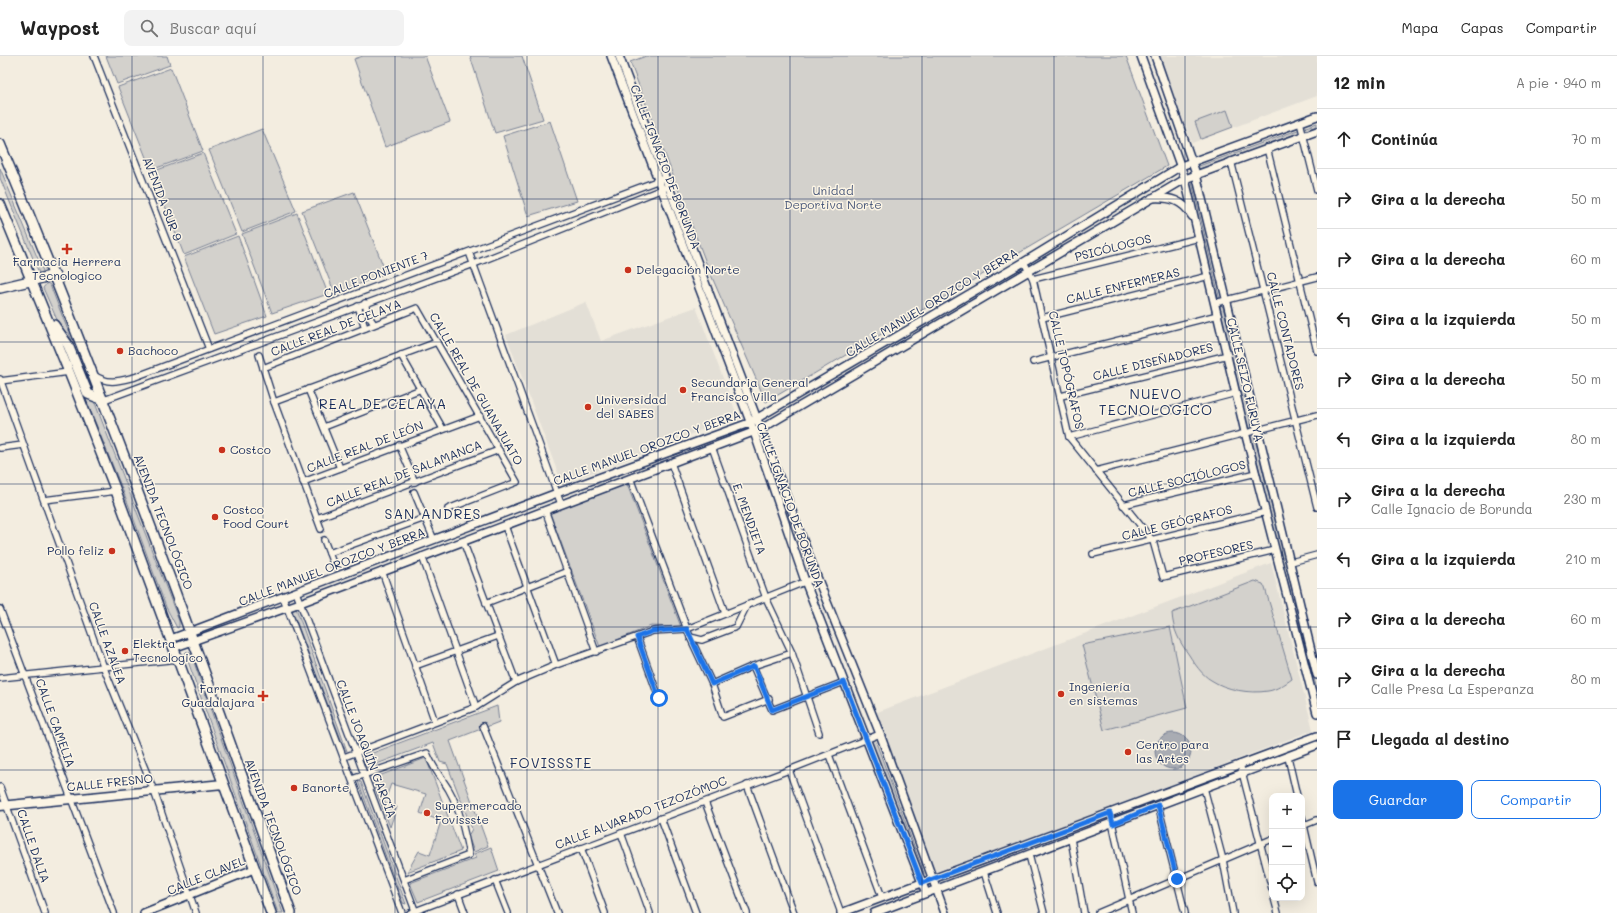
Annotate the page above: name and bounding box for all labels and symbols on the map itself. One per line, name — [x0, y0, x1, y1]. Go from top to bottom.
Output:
street label: CALLE IGNACIO DE BORUNDA — [627, 82, 705, 251]
street label: AVENIDA SUR 9 — [140, 154, 186, 243]
park label: Unidad Deportiva Norte — [784, 182, 882, 212]
street label: PSICÓLOGOS — [1073, 230, 1153, 264]
marker: Farmacia Herrera Tecnologico — [62, 244, 72, 254]
street label: CALLE MANUEL OROZCO Y BERRA — [842, 244, 1021, 360]
street label: CALLE PONIENTE 7 — [321, 247, 431, 301]
place label: Farmacia Herrera Tecnologico — [13, 253, 121, 283]
place label: Delegación Norte — [636, 261, 740, 277]
street label: CALLE ENFERMERAS — [1064, 263, 1181, 307]
marker: Delegación Norte — [623, 265, 633, 275]
street label: CALLE CONTADORES — [1264, 270, 1308, 392]
street label: CALLE REAL DE CELAYA — [268, 295, 403, 359]
street label: CALLE REAL DE GUANAJUATO — [427, 309, 527, 468]
street label: CALLE TOPÓGRAFOS — [1046, 309, 1088, 431]
street label: CALLE SEIZO FURUYA — [1224, 316, 1268, 443]
street label: CALLE DISEÑADORES — [1091, 338, 1215, 384]
place label: Bachoco — [128, 342, 178, 358]
marker: Bachoco — [115, 346, 125, 356]
place label: Secundaria General Francisco Villa — [691, 374, 808, 404]
district label: NUEVO TECNOLOGICO — [1099, 384, 1213, 419]
marker: Secundaria General Francisco Villa — [678, 385, 688, 395]
place label: Universidad del SABES — [596, 391, 667, 421]
district label: REAL DE CELAYA — [319, 394, 447, 413]
marker: Universidad del SABES — [583, 402, 593, 412]
street label: CALLE MANUEL OROZCO Y BERRA — [551, 406, 743, 489]
street label: CALLE REAL DE LEÓN — [304, 416, 425, 476]
street label: CALLE IGNACIO DE BORUNDA — [753, 420, 828, 590]
street label: CALLE REAL DE SALAMANCA — [324, 436, 484, 510]
place label: Costco — [230, 441, 271, 457]
marker: Costco — [217, 445, 227, 455]
street label: AVENIDA TECNOLÓGICO — [131, 451, 197, 592]
street label: CALLE SOCIÓLOGOS — [1126, 456, 1248, 500]
street label: E. MENDIETA — [730, 481, 770, 557]
street label: CALLE GEÓGRAFOS — [1120, 500, 1234, 544]
place label: Costco Food Court — [223, 501, 289, 531]
district label: SAN ANDRES — [385, 504, 481, 523]
marker: Costco Food Court — [210, 512, 220, 522]
street label: CALLE MANUEL OROZCO Y BERRA — [236, 523, 427, 609]
street label: PROFESORES — [1177, 536, 1255, 568]
place label: Pollo feliz — [47, 542, 104, 558]
marker: Pollo feliz — [107, 546, 117, 556]
street label: CALLE AZALEA — [86, 599, 130, 686]
place label: Elektra Tecnologico — [133, 635, 203, 665]
marker: Elektra Tecnologico — [120, 646, 130, 656]
street label: CALLE CAMELIA — [32, 676, 79, 769]
street label: CALLE JOAQUÍN GARCÍA — [333, 677, 401, 820]
place label: Ingeniería en sistemas — [1069, 678, 1138, 708]
place label: Farmacia Guadalajara — [181, 680, 255, 710]
route start — [650, 689, 668, 707]
marker: Ingeniería en sistemas — [1056, 689, 1066, 699]
marker: Farmacia Guadalajara — [258, 691, 268, 701]
place label: Centro para las Artes — [1136, 736, 1209, 766]
marker: Centro para las Artes — [1123, 747, 1133, 757]
district label: FOVISSSTE — [510, 753, 592, 772]
street label: AVENIDA TECNOLÓGICO — [242, 756, 306, 897]
street label: CALLE FRESNO — [66, 770, 154, 794]
street label: CALLE ALVARADO TEZOZÓMOC — [552, 772, 729, 852]
place label: Banorte — [302, 779, 349, 795]
marker: Banorte — [289, 783, 299, 793]
place label: Supermercado Fovissste — [435, 797, 521, 827]
street label: CALLE DALIA — [14, 807, 54, 885]
marker: Supermercado Fovissste — [422, 808, 432, 818]
street label: CALLE CLAVEL — [164, 852, 247, 898]
route end — [1168, 870, 1186, 888]

